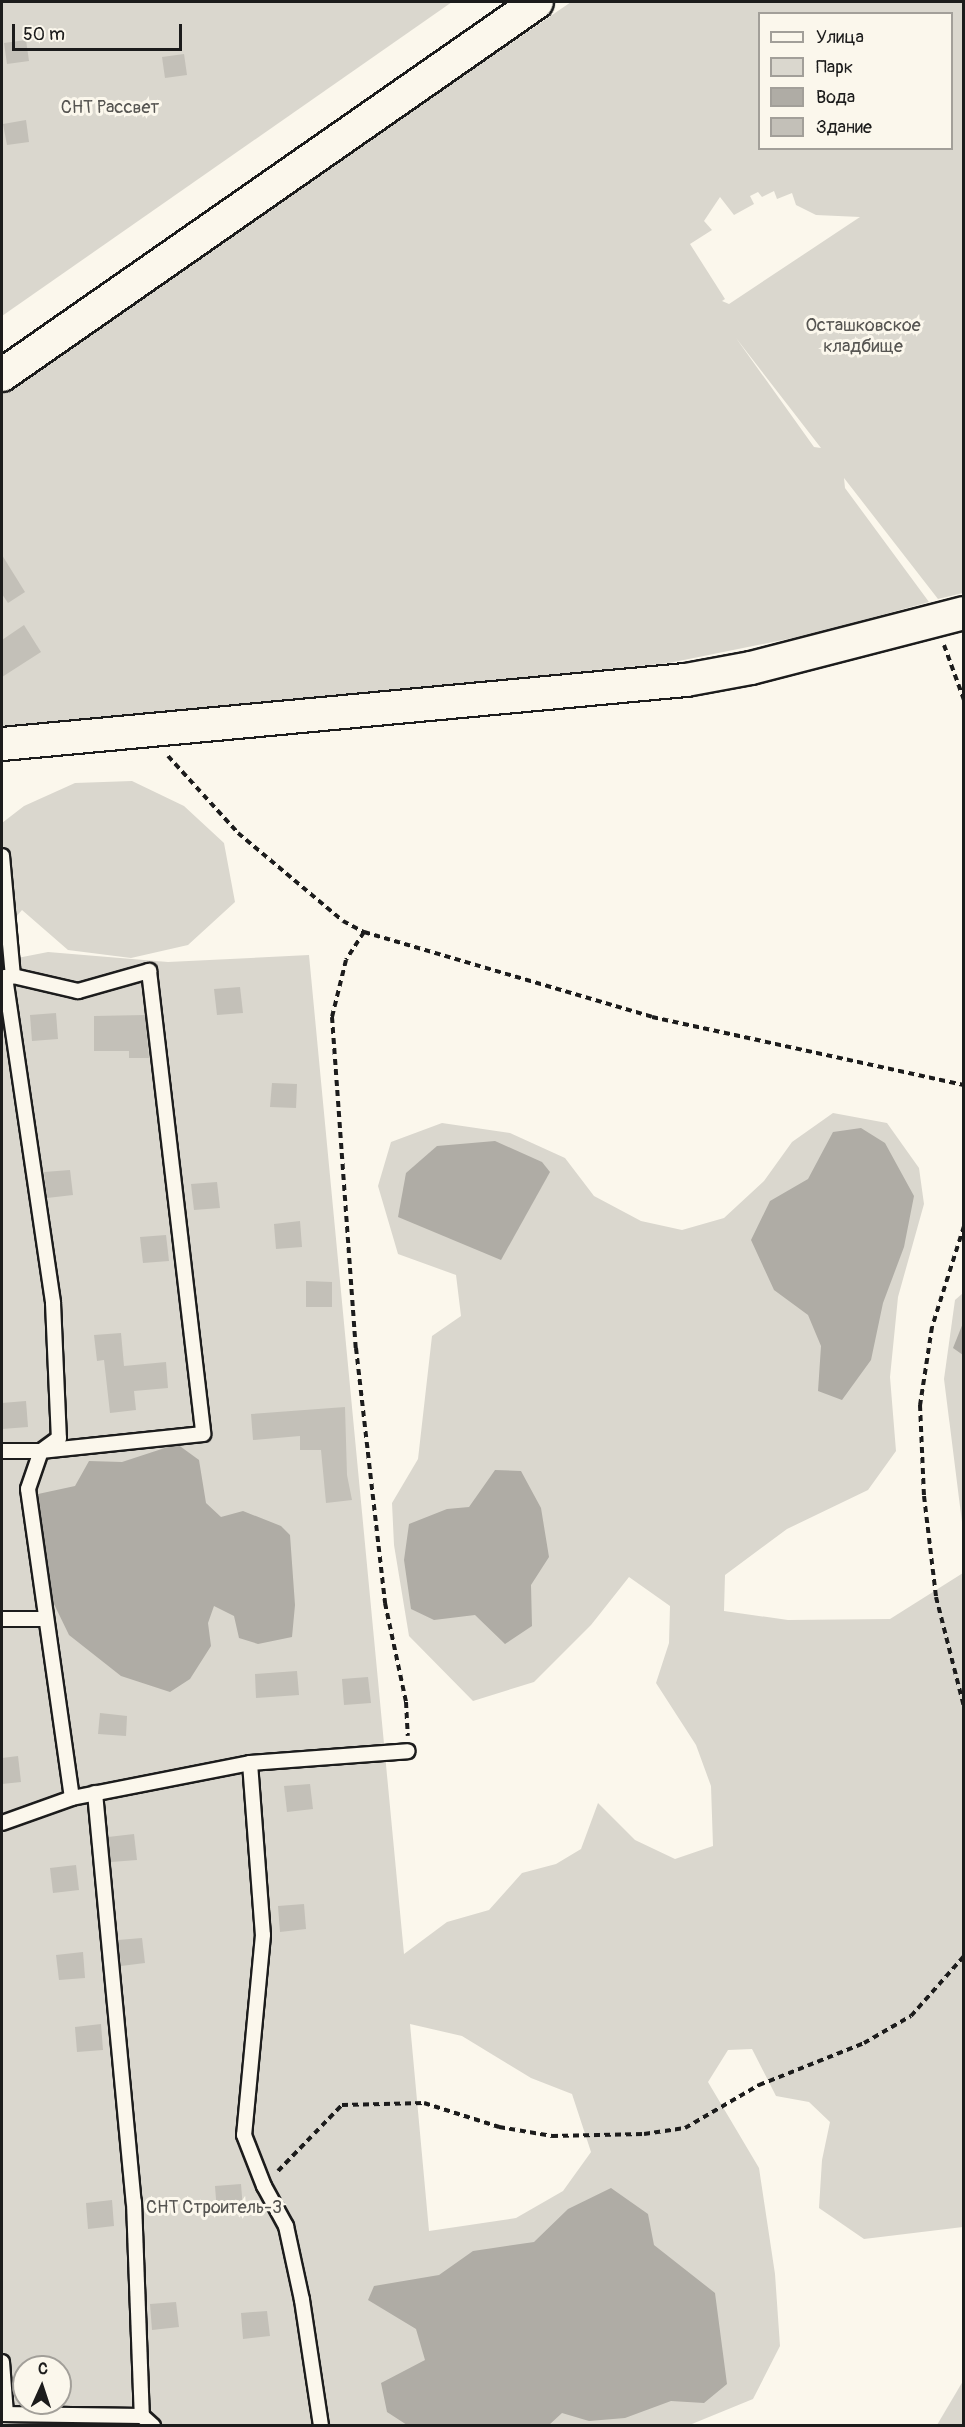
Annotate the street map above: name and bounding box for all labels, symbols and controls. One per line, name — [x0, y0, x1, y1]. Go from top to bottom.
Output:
scale bar — [15, 12, 184, 50]
legend — [758, 12, 953, 150]
text: 50 m — [23, 23, 65, 46]
text: Улица — [816, 26, 864, 49]
text: Парк — [816, 56, 853, 79]
text: Вода — [816, 86, 855, 109]
park label: СНТ Рассвет — [61, 97, 159, 119]
text: Здание — [816, 116, 872, 139]
park label: Осташковское кладбище — [805, 316, 921, 358]
park label: СНТ Строитель-3 — [146, 2197, 282, 2219]
north arrow — [12, 2355, 72, 2415]
text: С — [37, 2359, 48, 2379]

